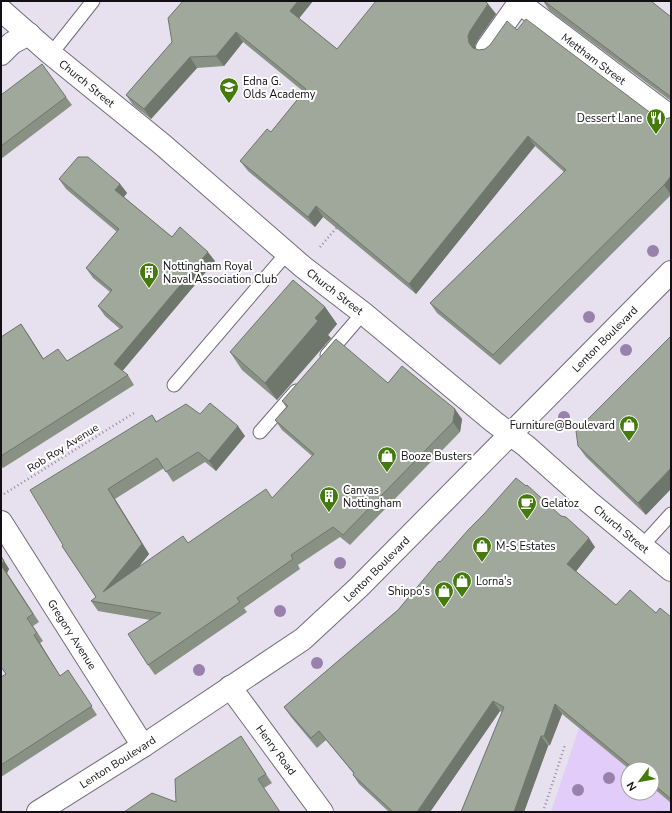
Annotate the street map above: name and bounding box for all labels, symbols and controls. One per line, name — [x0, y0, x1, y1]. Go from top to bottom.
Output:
street label: Mettham Street — [558, 30, 629, 88]
street label: Church Street — [56, 56, 118, 111]
place label: Edna G. Olds Academy — [243, 74, 316, 102]
school or university icon: Edna G. Olds Academy — [218, 76, 240, 104]
restaurant icon: Dessert Lane — [645, 107, 667, 135]
place label: Dessert Lane — [577, 111, 642, 126]
place label: Nottingham Royal Naval Association Club — [163, 259, 277, 287]
building icon: Nottingham Royal Naval Association Club — [138, 261, 160, 289]
street label: Church Street — [304, 265, 367, 318]
street label: Lenton Boulevard — [569, 303, 641, 375]
shop icon: Furniture@Boulevard — [618, 414, 640, 442]
place label: Furniture@Boulevard — [510, 418, 615, 433]
street label: Rob Roy Avenue — [24, 420, 102, 476]
shop icon: Booze Busters — [376, 445, 398, 473]
place label: Booze Busters — [401, 449, 472, 464]
place label: Canvas Nottingham — [343, 483, 402, 511]
building icon: Canvas Nottingham — [318, 485, 340, 513]
cafe icon: Gelatoz — [516, 492, 538, 520]
place label: Gelatoz — [541, 496, 579, 511]
street label: Church Street — [590, 501, 652, 556]
street label: Lenton Boulevard — [340, 533, 413, 605]
shop icon: M-S Estates — [471, 535, 493, 563]
place label: M-S Estates — [496, 539, 556, 554]
shop icon: Lorna's — [451, 570, 473, 598]
place label: Lorna's — [476, 574, 512, 589]
shop icon: Shippo's — [433, 580, 455, 608]
place label: Shippo's — [388, 584, 430, 599]
street label: Gregory Avenue — [44, 596, 100, 672]
street label: Henry Road — [253, 722, 300, 778]
street label: Lenton Boulevard — [77, 732, 159, 792]
north arrow — [620, 761, 660, 801]
text: N — [623, 779, 640, 794]

